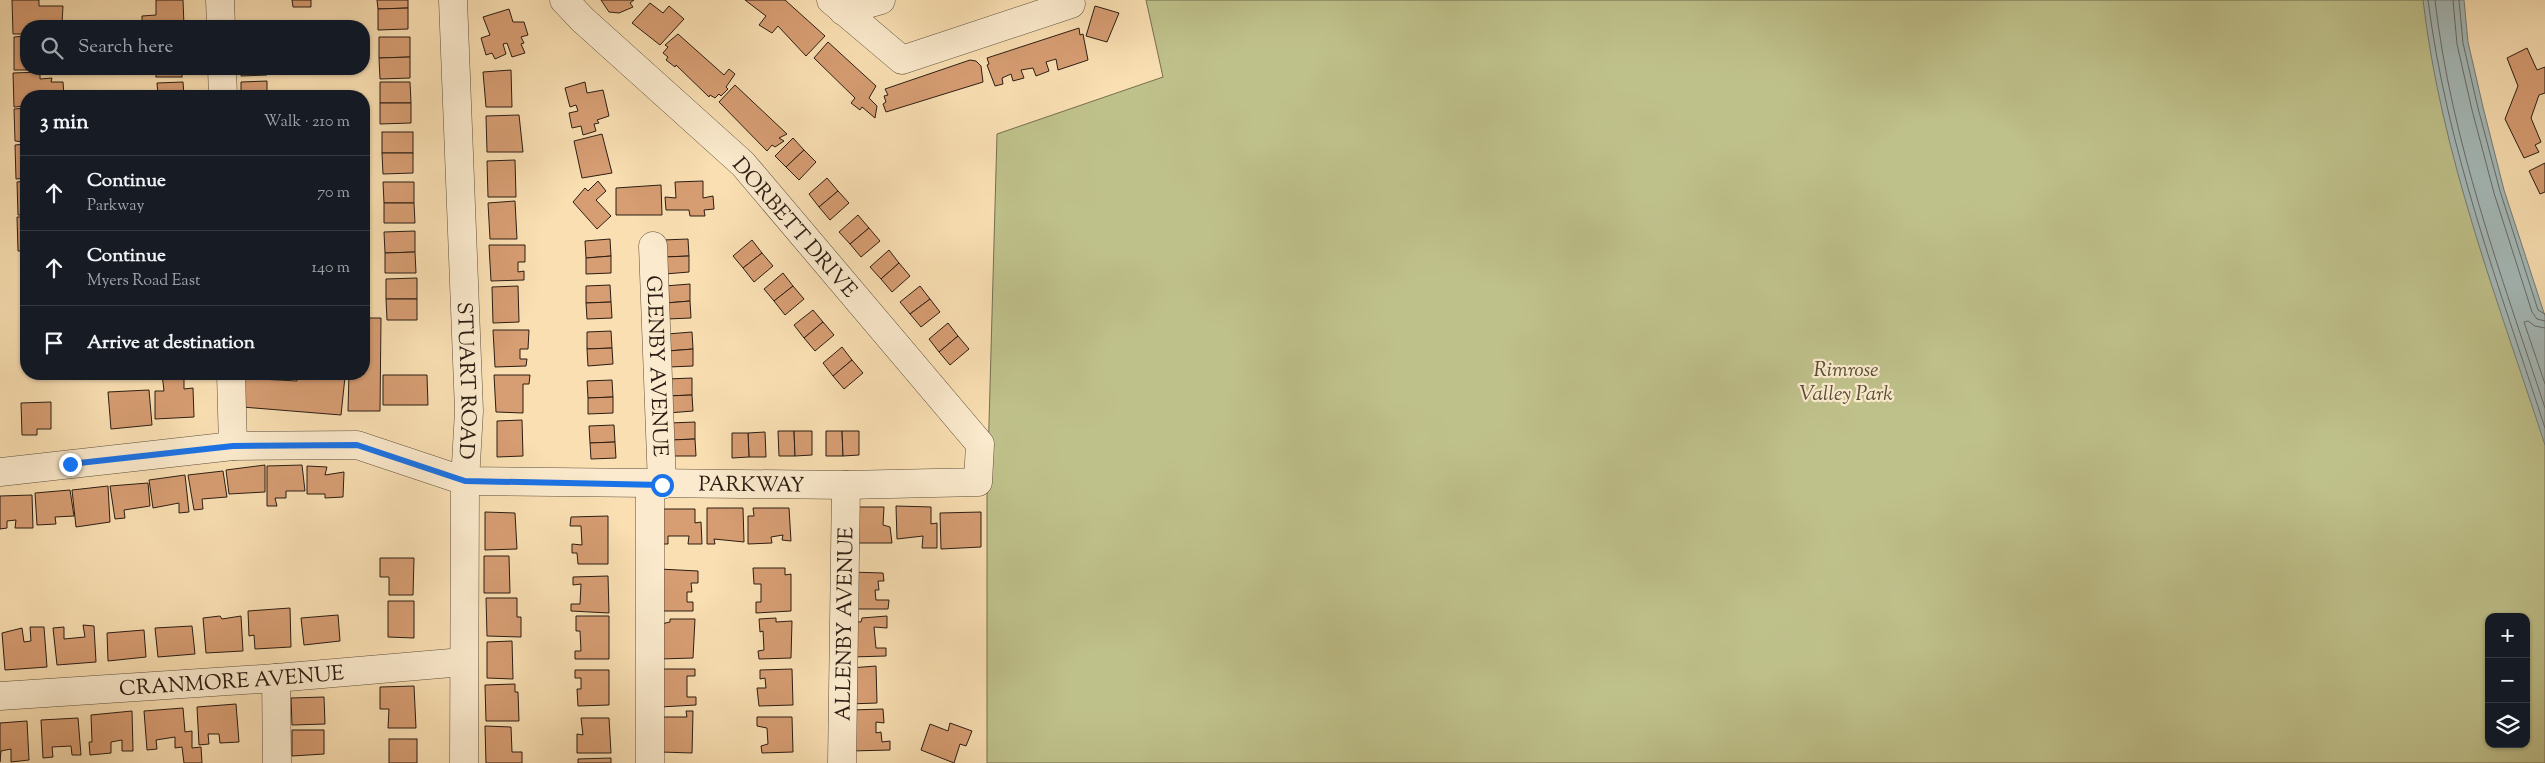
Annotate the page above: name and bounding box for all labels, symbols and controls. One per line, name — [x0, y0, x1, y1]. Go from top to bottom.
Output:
search box — [20, 20, 370, 75]
icon: search — [38, 34, 66, 62]
text: Search here — [78, 34, 173, 61]
text: 3 min — [40, 108, 89, 138]
text: Walk · 210 m — [264, 111, 350, 134]
street label: DORBETT DRIVE — [724, 151, 863, 305]
text: Continue — [87, 168, 166, 195]
icon: ahead — [40, 179, 68, 207]
text: 70 m — [317, 182, 350, 205]
text: Parkway — [87, 195, 144, 218]
text: Continue — [87, 243, 166, 270]
icon: ahead — [40, 254, 68, 282]
text: 140 m — [312, 257, 350, 280]
text: Myers Road East — [87, 270, 200, 293]
street label: GLENBY AVENUE — [637, 275, 674, 458]
street label: STUART ROAD — [448, 301, 482, 460]
icon: arrive — [40, 329, 68, 357]
text: Arrive at destination — [87, 330, 255, 357]
park label: Rimrose Valley Park — [1799, 356, 1893, 410]
route end — [59, 453, 82, 476]
street label: PARKWAY — [698, 470, 805, 502]
route start — [651, 474, 674, 497]
street label: ALLENBY AVENUE — [830, 526, 862, 721]
map controls — [2485, 613, 2530, 748]
button: + — [2485, 613, 2530, 658]
button: − — [2485, 658, 2530, 703]
street label: CRANMORE AVENUE — [118, 659, 346, 705]
button: layers — [2485, 703, 2530, 748]

